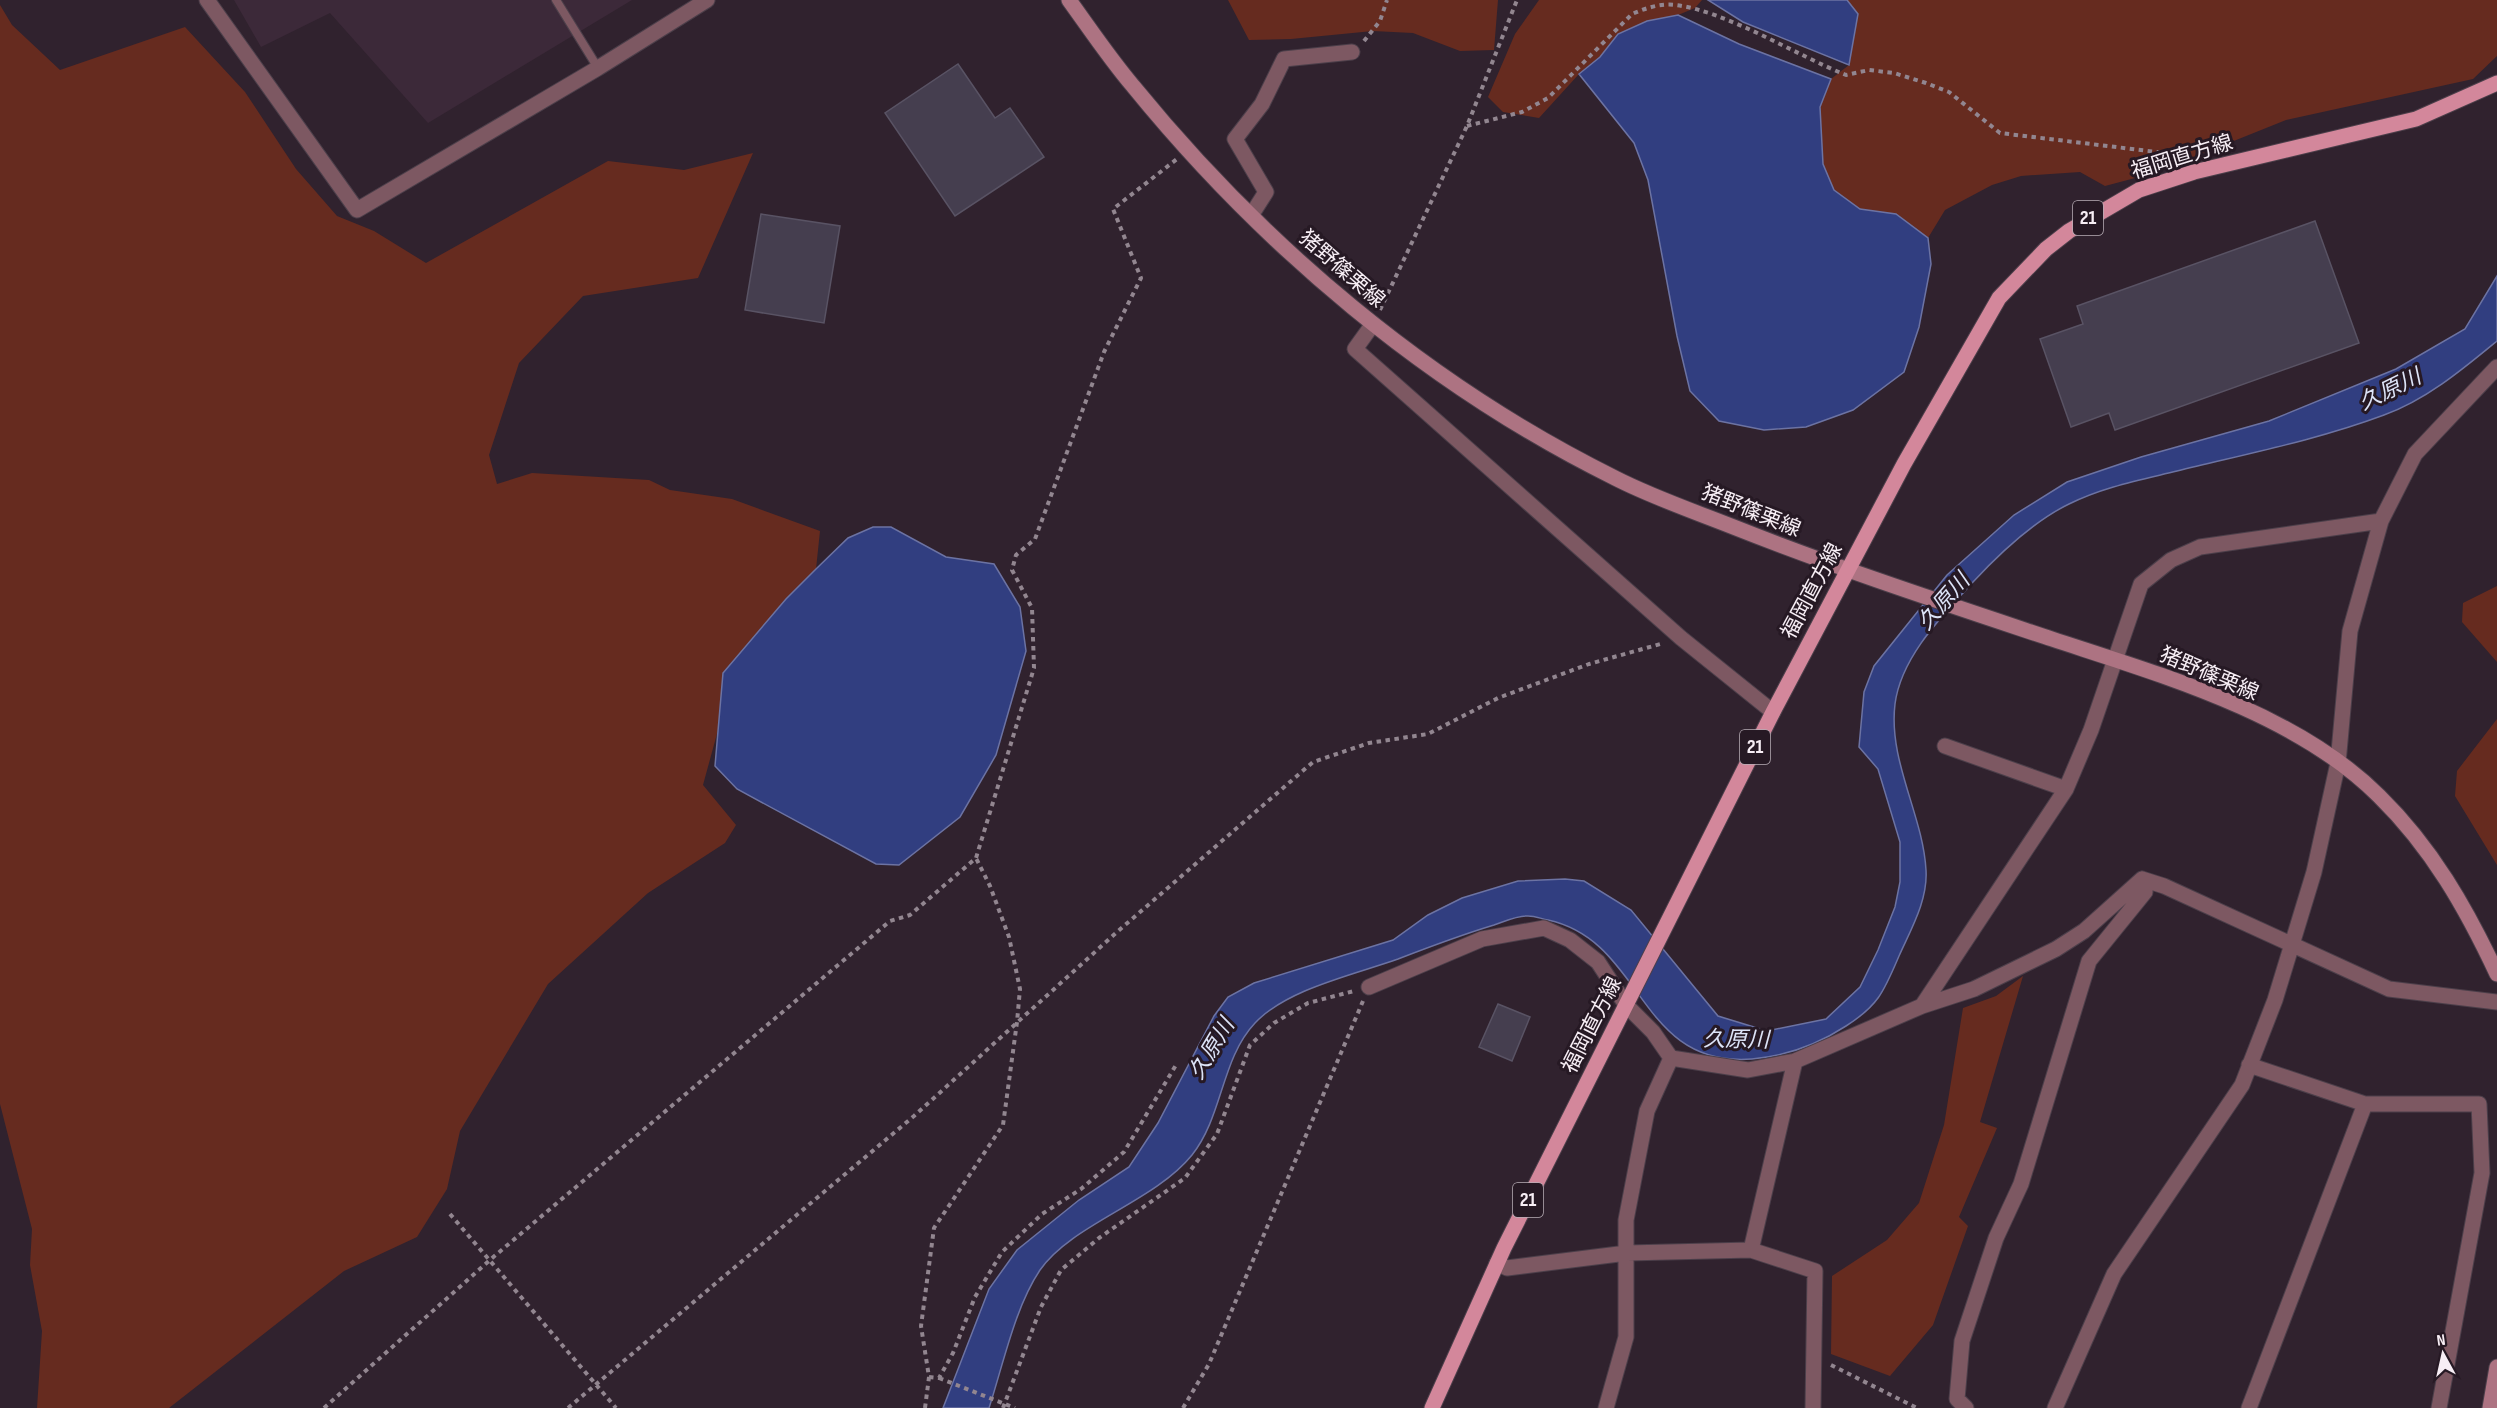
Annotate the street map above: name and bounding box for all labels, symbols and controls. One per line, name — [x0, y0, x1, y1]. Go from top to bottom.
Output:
street label: 福岡直方線 — [2128, 130, 2236, 184]
road number: 21 — [2073, 201, 2103, 235]
street label: 猪野篠栗線 — [1294, 225, 1390, 313]
water label: 久原川 — [2354, 363, 2427, 417]
street label: 猪野篠栗線 — [1698, 480, 1804, 542]
street label: 福岡直方線 — [1776, 539, 1848, 643]
water label: 久原川 — [1912, 567, 1977, 636]
street label: 猪野篠栗線 — [2156, 642, 2262, 706]
road number: 21 — [1740, 730, 1770, 764]
street label: 福岡直方線 — [1557, 973, 1627, 1077]
water label: 久原川 — [1183, 1012, 1242, 1084]
water label: 久原川 — [1703, 1026, 1771, 1054]
road number: 21 — [1513, 1183, 1543, 1217]
north arrow — [2413, 1324, 2473, 1384]
text: N — [2436, 1331, 2447, 1351]

